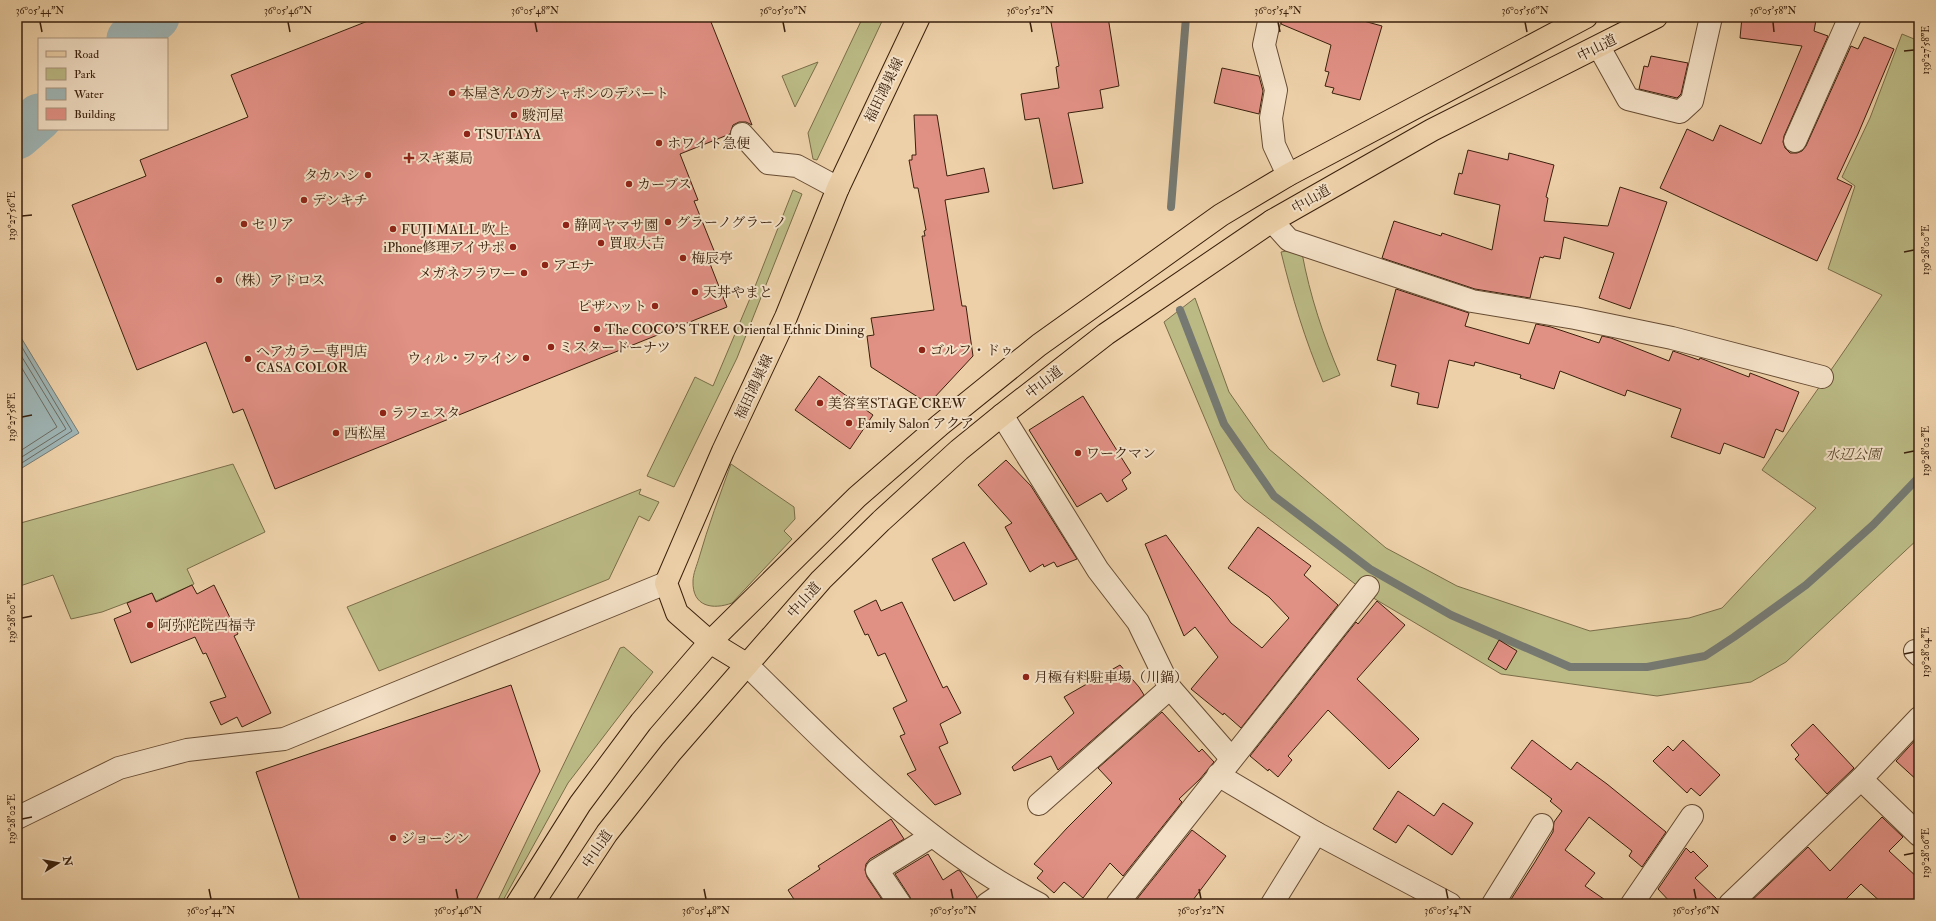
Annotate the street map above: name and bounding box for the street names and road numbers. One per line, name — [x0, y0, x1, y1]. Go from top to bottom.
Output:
street label: 中山道 — [1574, 31, 1620, 65]
street label: 福田鴻巣線 — [861, 55, 907, 125]
street label: 中山道 — [1289, 181, 1333, 217]
street label: 福田鴻巣線 — [732, 352, 776, 422]
street label: 中山道 — [1022, 362, 1066, 402]
street label: 中山道 — [784, 579, 824, 621]
street label: 中山道 — [578, 827, 616, 871]

